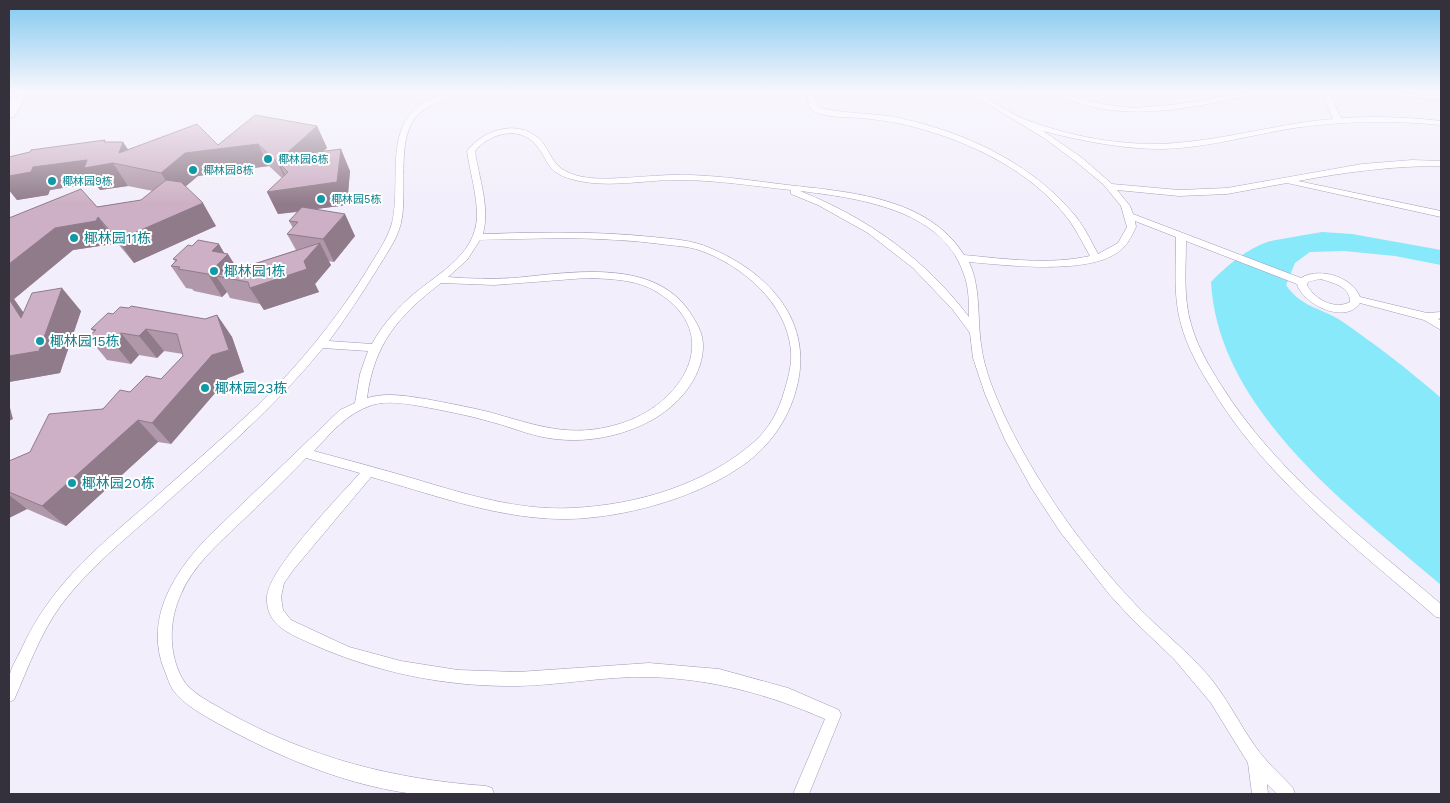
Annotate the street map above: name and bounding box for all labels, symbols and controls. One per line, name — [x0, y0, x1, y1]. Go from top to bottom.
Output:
marker: 椰林园6栋 — [262, 153, 274, 165]
place label: 椰林园6栋 — [278, 153, 329, 166]
marker: 椰林园8栋 — [187, 164, 199, 176]
place label: 椰林园8栋 — [203, 164, 254, 177]
marker: 椰林园9栋 — [46, 175, 58, 187]
place label: 椰林园9栋 — [62, 175, 113, 188]
marker: 椰林园5栋 — [315, 193, 327, 205]
place label: 椰林园5栋 — [331, 193, 381, 206]
place label: 椰林园11栋 — [84, 230, 151, 246]
marker: 椰林园11栋 — [68, 232, 80, 244]
place label: 椰林园1栋 — [224, 263, 285, 279]
marker: 椰林园1栋 — [208, 265, 220, 277]
place label: 椰林园15栋 — [50, 333, 120, 349]
marker: 椰林园15栋 — [34, 335, 46, 347]
place label: 椰林园23栋 — [215, 380, 287, 396]
marker: 椰林园23栋 — [199, 382, 211, 394]
place label: 椰林园20栋 — [82, 475, 155, 491]
marker: 椰林园20栋 — [66, 477, 78, 489]

